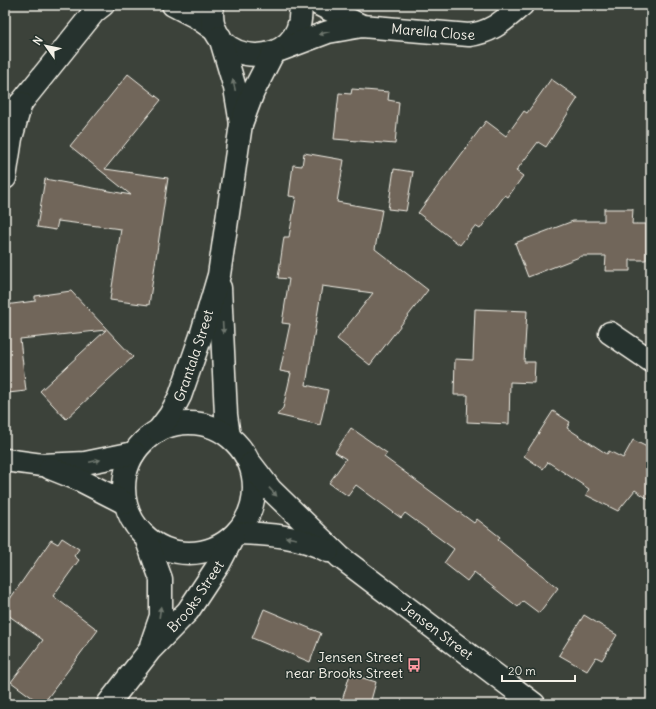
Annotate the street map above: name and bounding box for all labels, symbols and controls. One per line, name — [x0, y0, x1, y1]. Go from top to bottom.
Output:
street label: Marella Close — [390, 19, 476, 44]
north arrow — [26, 26, 66, 66]
one-way arrow — [318, 31, 330, 37]
text: N — [30, 34, 46, 48]
one-way arrow — [230, 79, 236, 91]
street label: Grantala Street — [169, 307, 217, 405]
one-way arrow — [219, 322, 226, 334]
one-way arrow — [89, 458, 101, 464]
one-way arrow — [269, 487, 278, 497]
one-way arrow — [285, 535, 297, 541]
street label: Brooks Street — [163, 557, 228, 636]
street label: Jensen Street — [398, 598, 477, 664]
one-way arrow — [157, 606, 163, 618]
place label: Jensen Street near Brooks Street — [286, 648, 403, 682]
bus stop icon: Jensen Street near Brooks Street — [406, 657, 422, 673]
scale bar — [502, 657, 575, 683]
text: 20 m — [508, 663, 536, 678]

